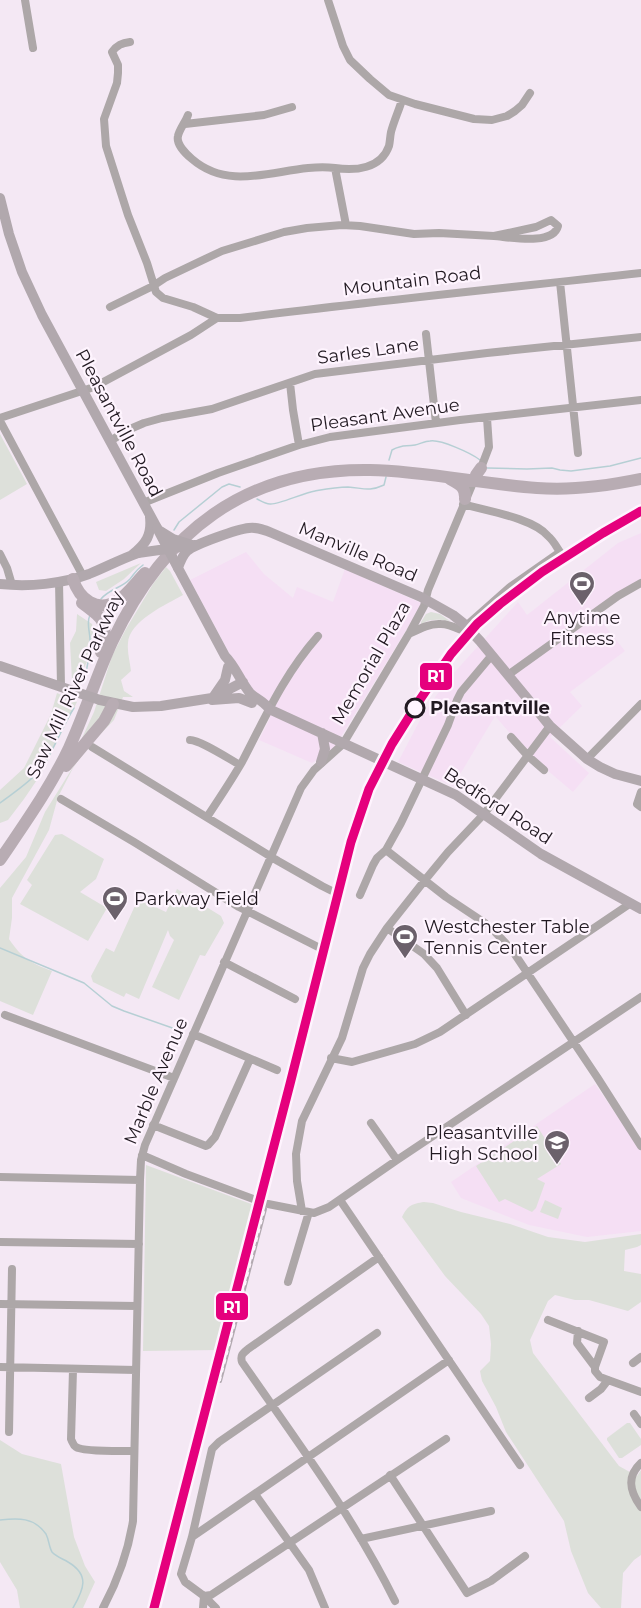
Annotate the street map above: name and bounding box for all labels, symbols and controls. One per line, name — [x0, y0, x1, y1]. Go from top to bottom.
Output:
street label: Mountain Road — [342, 262, 482, 300]
street label: Sarles Lane — [316, 333, 420, 369]
street label: Pleasantville Road — [71, 345, 167, 501]
street label: Pleasant Avenue — [309, 394, 461, 436]
street label: Manville Road — [295, 517, 421, 587]
sports icon: Anytime Fitness — [567, 569, 597, 607]
street label: Saw Mill River Parkway — [22, 587, 128, 782]
street label: Memorial Plaza — [327, 597, 415, 729]
place label: Anytime Fitness — [544, 607, 620, 650]
line badge: R1 — [419, 662, 453, 691]
text: R1 — [427, 667, 445, 686]
place label: Pleasantville — [430, 697, 550, 719]
marker: Pleasantville — [405, 698, 425, 718]
street label: Bedford Road — [440, 763, 556, 849]
sports icon: Parkway Field — [100, 884, 130, 922]
place label: Parkway Field — [134, 888, 259, 910]
place label: Westchester Table Tennis Center — [424, 916, 590, 959]
sports icon: Westchester Table Tennis Center — [390, 922, 420, 960]
street label: Marble Avenue — [119, 1014, 193, 1148]
place label: Pleasantville High School — [425, 1122, 538, 1165]
school or university icon: Pleasantville High School — [542, 1128, 572, 1166]
line badge: R1 — [215, 1292, 249, 1321]
text: R1 — [223, 1298, 241, 1317]

